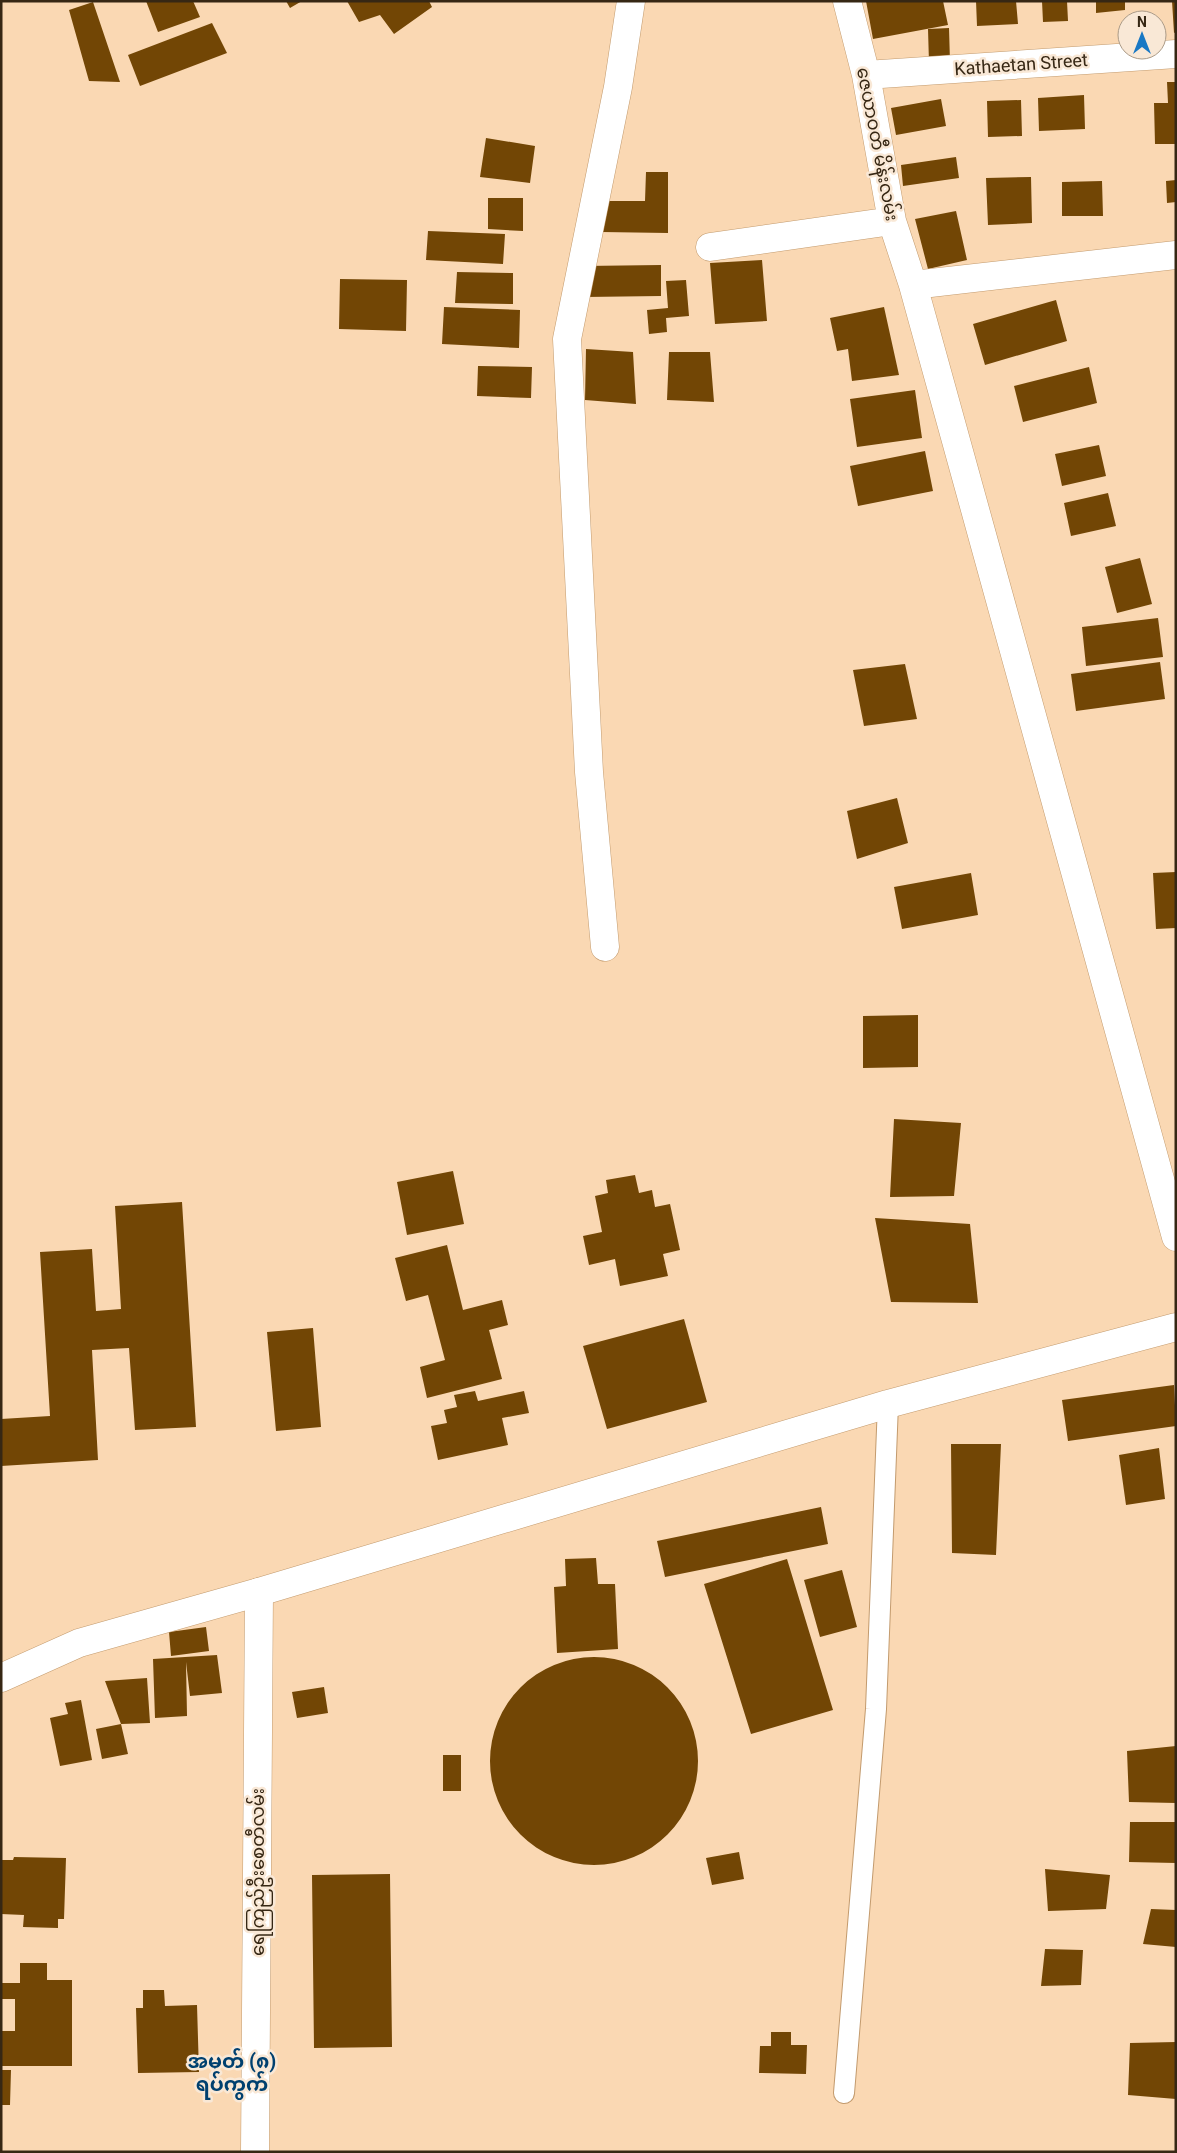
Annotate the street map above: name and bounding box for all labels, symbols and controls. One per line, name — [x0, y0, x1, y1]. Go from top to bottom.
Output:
north arrow — [1117, 10, 1167, 60]
text: N — [1137, 14, 1147, 30]
street label: Kathaetan Street — [954, 49, 1089, 79]
street label: ဇေယာဝတီ မိန်းလမ်း — [848, 65, 906, 224]
street label: ရေကြည်ဦးစေတီလမ်း — [244, 1788, 273, 1956]
district label: အမှတ် (၈) ရပ်ကွက် — [188, 2048, 276, 2100]

